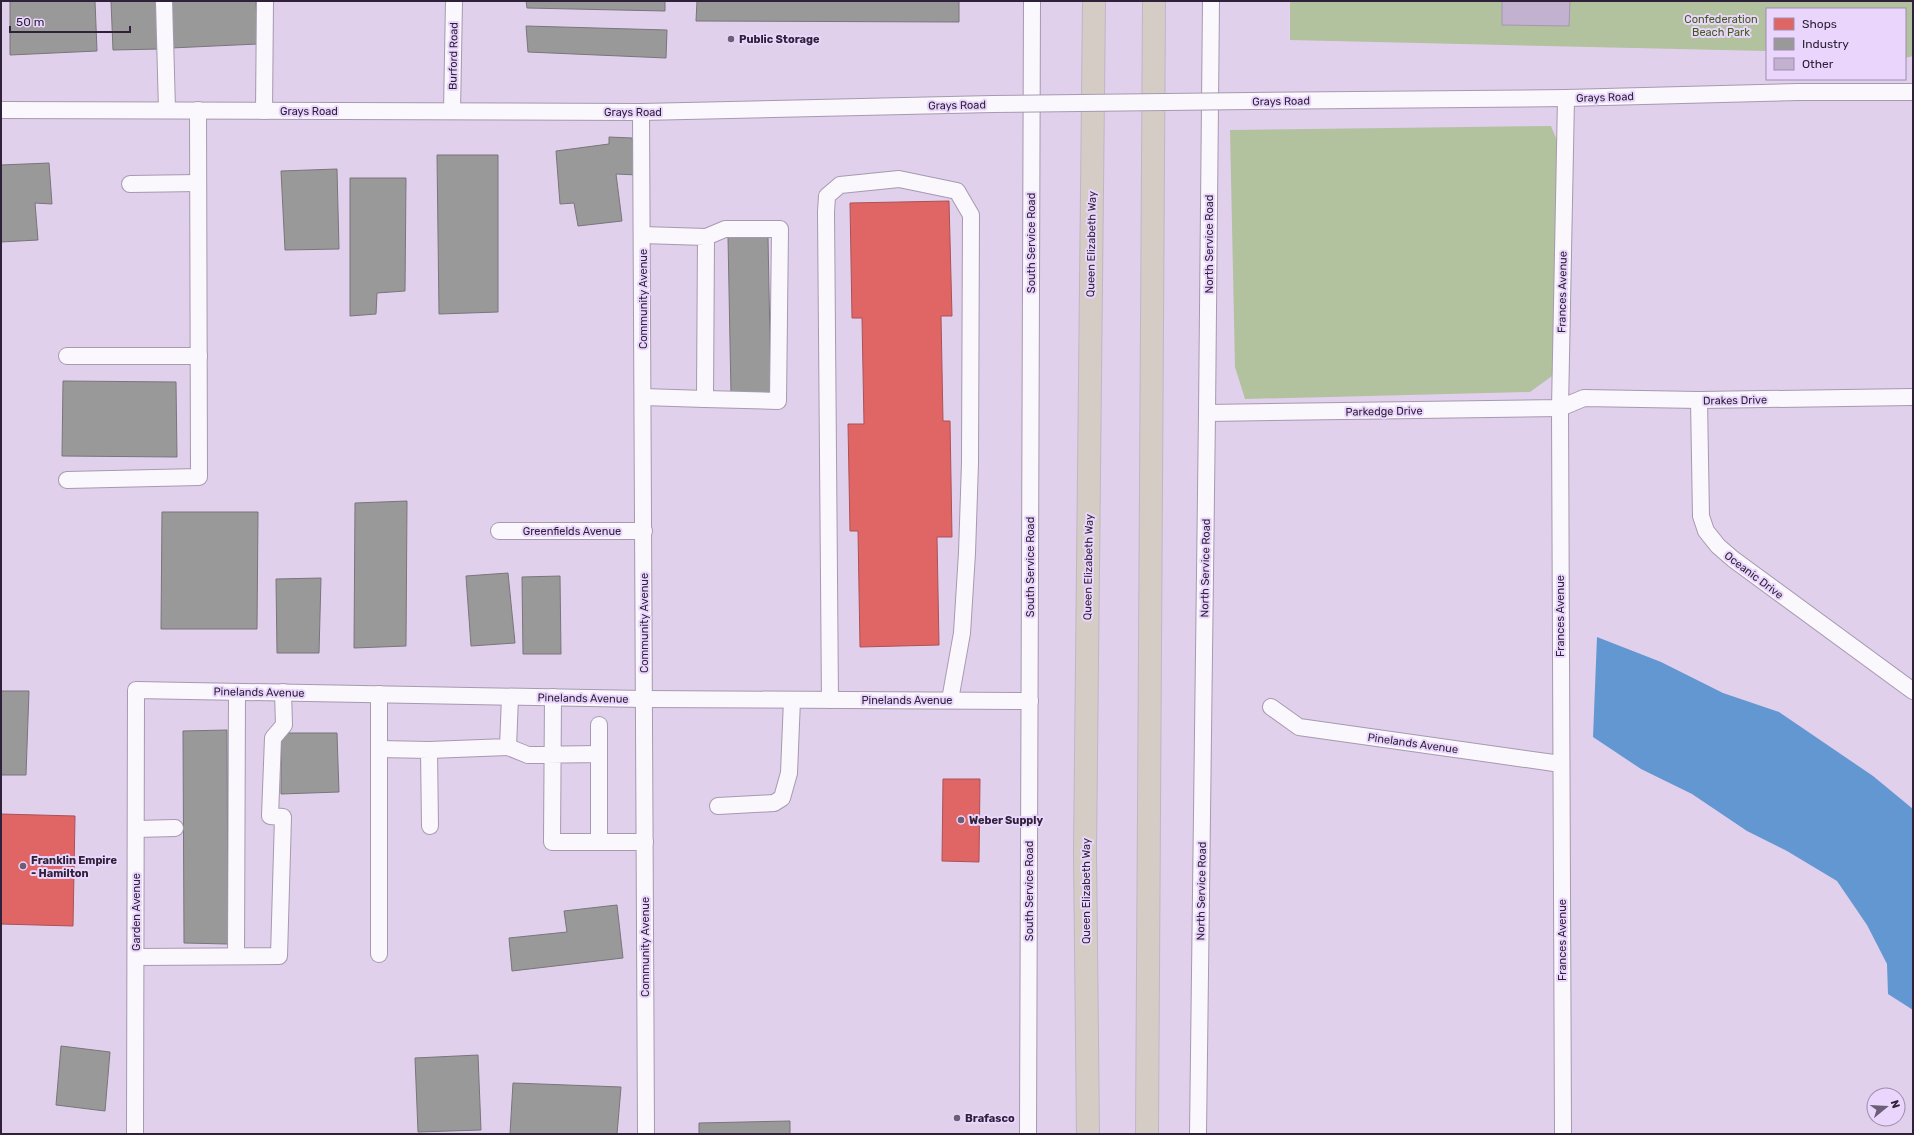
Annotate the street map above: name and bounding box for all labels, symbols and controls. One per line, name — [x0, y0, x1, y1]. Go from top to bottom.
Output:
scale bar — [10, 8, 130, 34]
legend — [1766, 8, 1906, 80]
park label: Confederation Beach Park — [1684, 13, 1758, 39]
text: 50 m — [16, 15, 44, 29]
text: Shops — [1802, 17, 1837, 31]
street label: Burford Road — [446, 22, 461, 90]
place label: Public Storage — [739, 33, 820, 46]
marker: Public Storage — [726, 34, 736, 44]
text: Industry — [1802, 37, 1849, 51]
text: Other — [1802, 57, 1834, 71]
street label: Grays Road — [1576, 90, 1634, 105]
street label: Grays Road — [1252, 94, 1310, 109]
street label: Grays Road — [928, 98, 986, 113]
street label: Grays Road — [280, 105, 338, 118]
street label: Grays Road — [604, 106, 662, 119]
street label: Queen Elizabeth Way — [1084, 191, 1099, 297]
street label: South Service Road — [1025, 193, 1038, 293]
street label: North Service Road — [1203, 195, 1216, 293]
street label: Community Avenue — [637, 249, 650, 349]
street label: Frances Avenue — [1555, 251, 1570, 333]
street label: Drakes Drive — [1703, 393, 1767, 408]
street label: Parkedge Drive — [1345, 404, 1423, 419]
street label: Queen Elizabeth Way — [1081, 514, 1096, 620]
street label: South Service Road — [1024, 517, 1037, 617]
street label: North Service Road — [1198, 519, 1213, 618]
street label: Greenfields Avenue — [523, 525, 621, 538]
street label: Oceanic Drive — [1722, 549, 1786, 602]
street label: Community Avenue — [638, 573, 651, 673]
street label: Frances Avenue — [1554, 575, 1567, 657]
street label: Pinelands Avenue — [213, 685, 305, 700]
street label: Pinelands Avenue — [537, 691, 629, 706]
street label: Pinelands Avenue — [861, 694, 953, 707]
street label: Pinelands Avenue — [1367, 731, 1459, 756]
place label: Weber Supply — [969, 814, 1043, 827]
marker: Weber Supply — [956, 815, 966, 825]
street label: Queen Elizabeth Way — [1080, 838, 1093, 944]
street label: South Service Road — [1023, 841, 1036, 941]
street label: North Service Road — [1194, 842, 1209, 941]
place label: Franklin Empire - Hamilton — [31, 854, 117, 880]
marker: Franklin Empire - Hamilton — [18, 861, 28, 871]
street label: Garden Avenue — [130, 873, 143, 951]
street label: Community Avenue — [639, 897, 652, 997]
street label: Frances Avenue — [1556, 899, 1569, 981]
north arrow — [1866, 1087, 1906, 1127]
text: N — [1888, 1098, 1902, 1110]
place label: Brafasco — [965, 1112, 1015, 1125]
marker: Brafasco — [952, 1113, 962, 1123]

